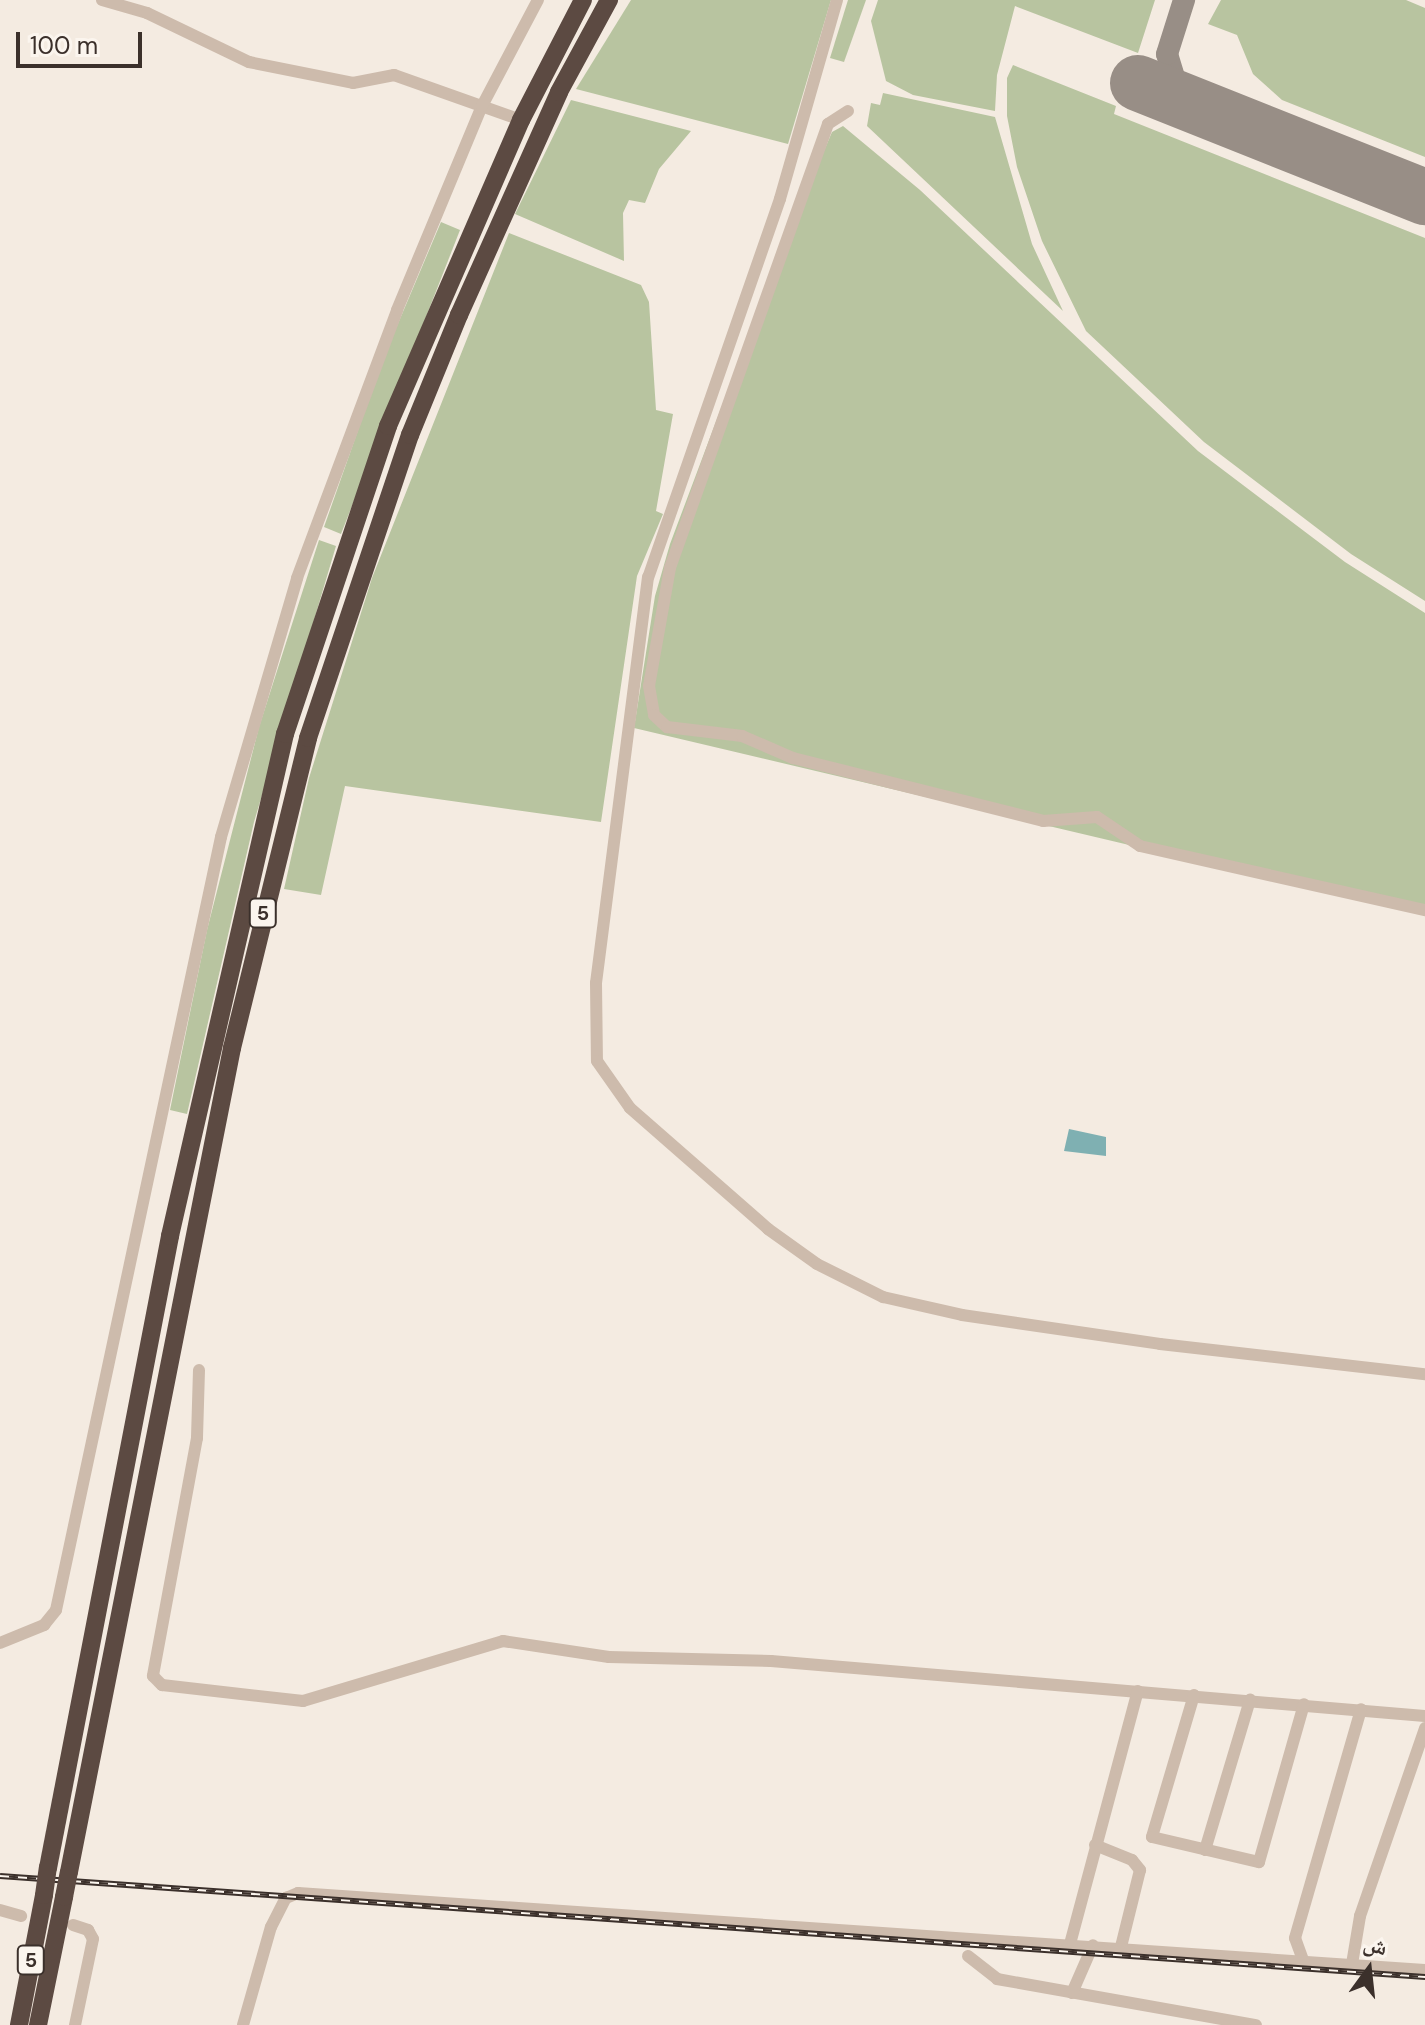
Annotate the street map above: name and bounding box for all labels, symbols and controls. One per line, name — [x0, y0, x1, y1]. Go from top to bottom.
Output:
scale bar — [20, 16, 146, 66]
text: 100 m — [30, 30, 98, 61]
road number: 5 — [247, 897, 279, 929]
text: ش — [1360, 1928, 1390, 1962]
north arrow — [1329, 1929, 1409, 2009]
road number: 5 — [15, 1944, 47, 1976]

